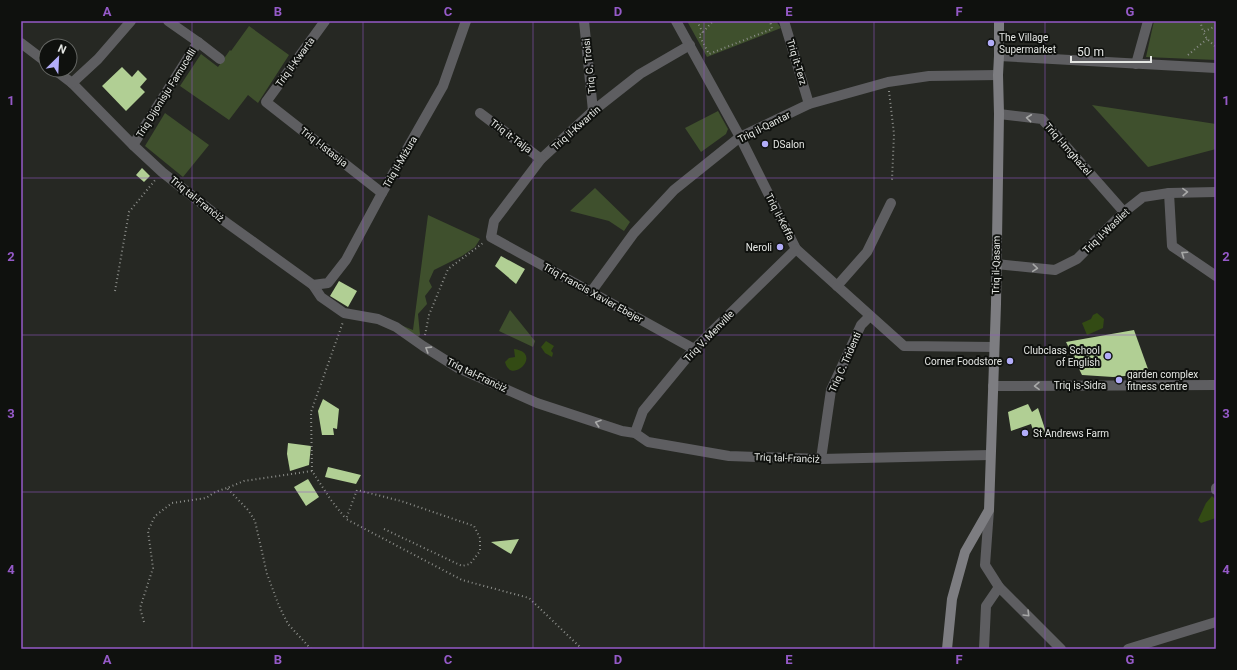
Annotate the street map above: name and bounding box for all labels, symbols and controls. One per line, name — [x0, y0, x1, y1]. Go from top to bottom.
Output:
text: A — [103, 4, 112, 19]
text: B — [274, 4, 282, 19]
text: C — [444, 4, 453, 19]
text: D — [614, 4, 622, 19]
text: E — [785, 4, 793, 19]
text: F — [955, 4, 963, 19]
text: G — [1126, 4, 1135, 19]
place label: The Village Supermarket — [999, 32, 1056, 55]
street label: Triq il-Kwarta — [273, 35, 317, 89]
north arrow — [38, 38, 78, 78]
street label: Triq C. Troisi — [581, 38, 597, 94]
street label: Triq it-Terz — [785, 38, 809, 86]
marker: The Village Supermarket — [986, 38, 996, 48]
scale bar — [1071, 38, 1151, 64]
text: N — [56, 42, 68, 57]
text: 50 m — [1077, 45, 1104, 59]
street label: Triq Dijonisju Famucelli — [134, 46, 198, 140]
text: 1 — [7, 93, 15, 108]
text: 1 — [1222, 93, 1230, 108]
street label: Triq il-Kwartin — [550, 104, 602, 152]
street label: Triq il-Qantar — [736, 109, 793, 145]
one-way arrow — [1026, 113, 1032, 122]
street label: Triq it-Talja — [488, 117, 534, 155]
street label: Triq l-Imgħażel — [1042, 121, 1094, 177]
street label: Triq l-Istasija — [298, 125, 350, 169]
street label: Triq il-Miżura — [381, 134, 419, 190]
marker: DSalon — [760, 139, 770, 149]
place label: DSalon — [773, 139, 805, 150]
street label: Triq tal-Franċiż — [168, 174, 226, 224]
one-way arrow — [1182, 188, 1188, 197]
street label: Triq il-Keffa — [764, 192, 796, 242]
street label: Triq il-Wasliet — [1081, 206, 1131, 256]
street label: Triq il-Qasam — [990, 235, 1002, 295]
place label: Neroli — [746, 242, 772, 253]
marker: Neroli — [775, 242, 785, 252]
text: 2 — [7, 249, 15, 264]
text: 2 — [1222, 249, 1230, 264]
one-way arrow — [1181, 251, 1188, 259]
street label: Triq Francis Xavier Ebejer — [541, 261, 645, 325]
one-way arrow — [1032, 263, 1038, 272]
street label: Triq V. Menville — [682, 308, 736, 364]
street label: Triq C. Tridenti — [827, 330, 863, 394]
place label: Clubclass School of English — [1024, 345, 1100, 368]
one-way arrow — [425, 347, 432, 354]
marker: Clubclass School of English — [1103, 351, 1113, 361]
street label: Triq tal-Franċiż — [445, 356, 509, 394]
place label: Corner Foodstore — [925, 356, 1002, 367]
marker: Corner Foodstore — [1005, 356, 1015, 366]
place label: garden complex fitness centre — [1127, 369, 1198, 392]
marker: garden complex fitness centre — [1114, 375, 1124, 385]
street label: Triq is-Sidra — [1054, 380, 1106, 391]
one-way arrow — [1034, 381, 1040, 390]
text: 3 — [7, 406, 15, 421]
text: 3 — [1222, 406, 1230, 421]
one-way arrow — [595, 419, 602, 428]
marker: St Andrews Farm — [1020, 428, 1030, 438]
place label: St Andrews Farm — [1033, 428, 1109, 439]
street label: Triq tal-Franċiż — [754, 451, 820, 465]
text: 4 — [7, 562, 15, 577]
text: 4 — [1222, 562, 1230, 577]
one-way arrow — [1022, 610, 1030, 617]
text: A — [103, 652, 112, 667]
text: B — [274, 652, 282, 667]
text: C — [444, 652, 453, 667]
text: D — [614, 652, 622, 667]
text: E — [785, 652, 793, 667]
text: F — [955, 652, 963, 667]
text: G — [1126, 652, 1135, 667]

